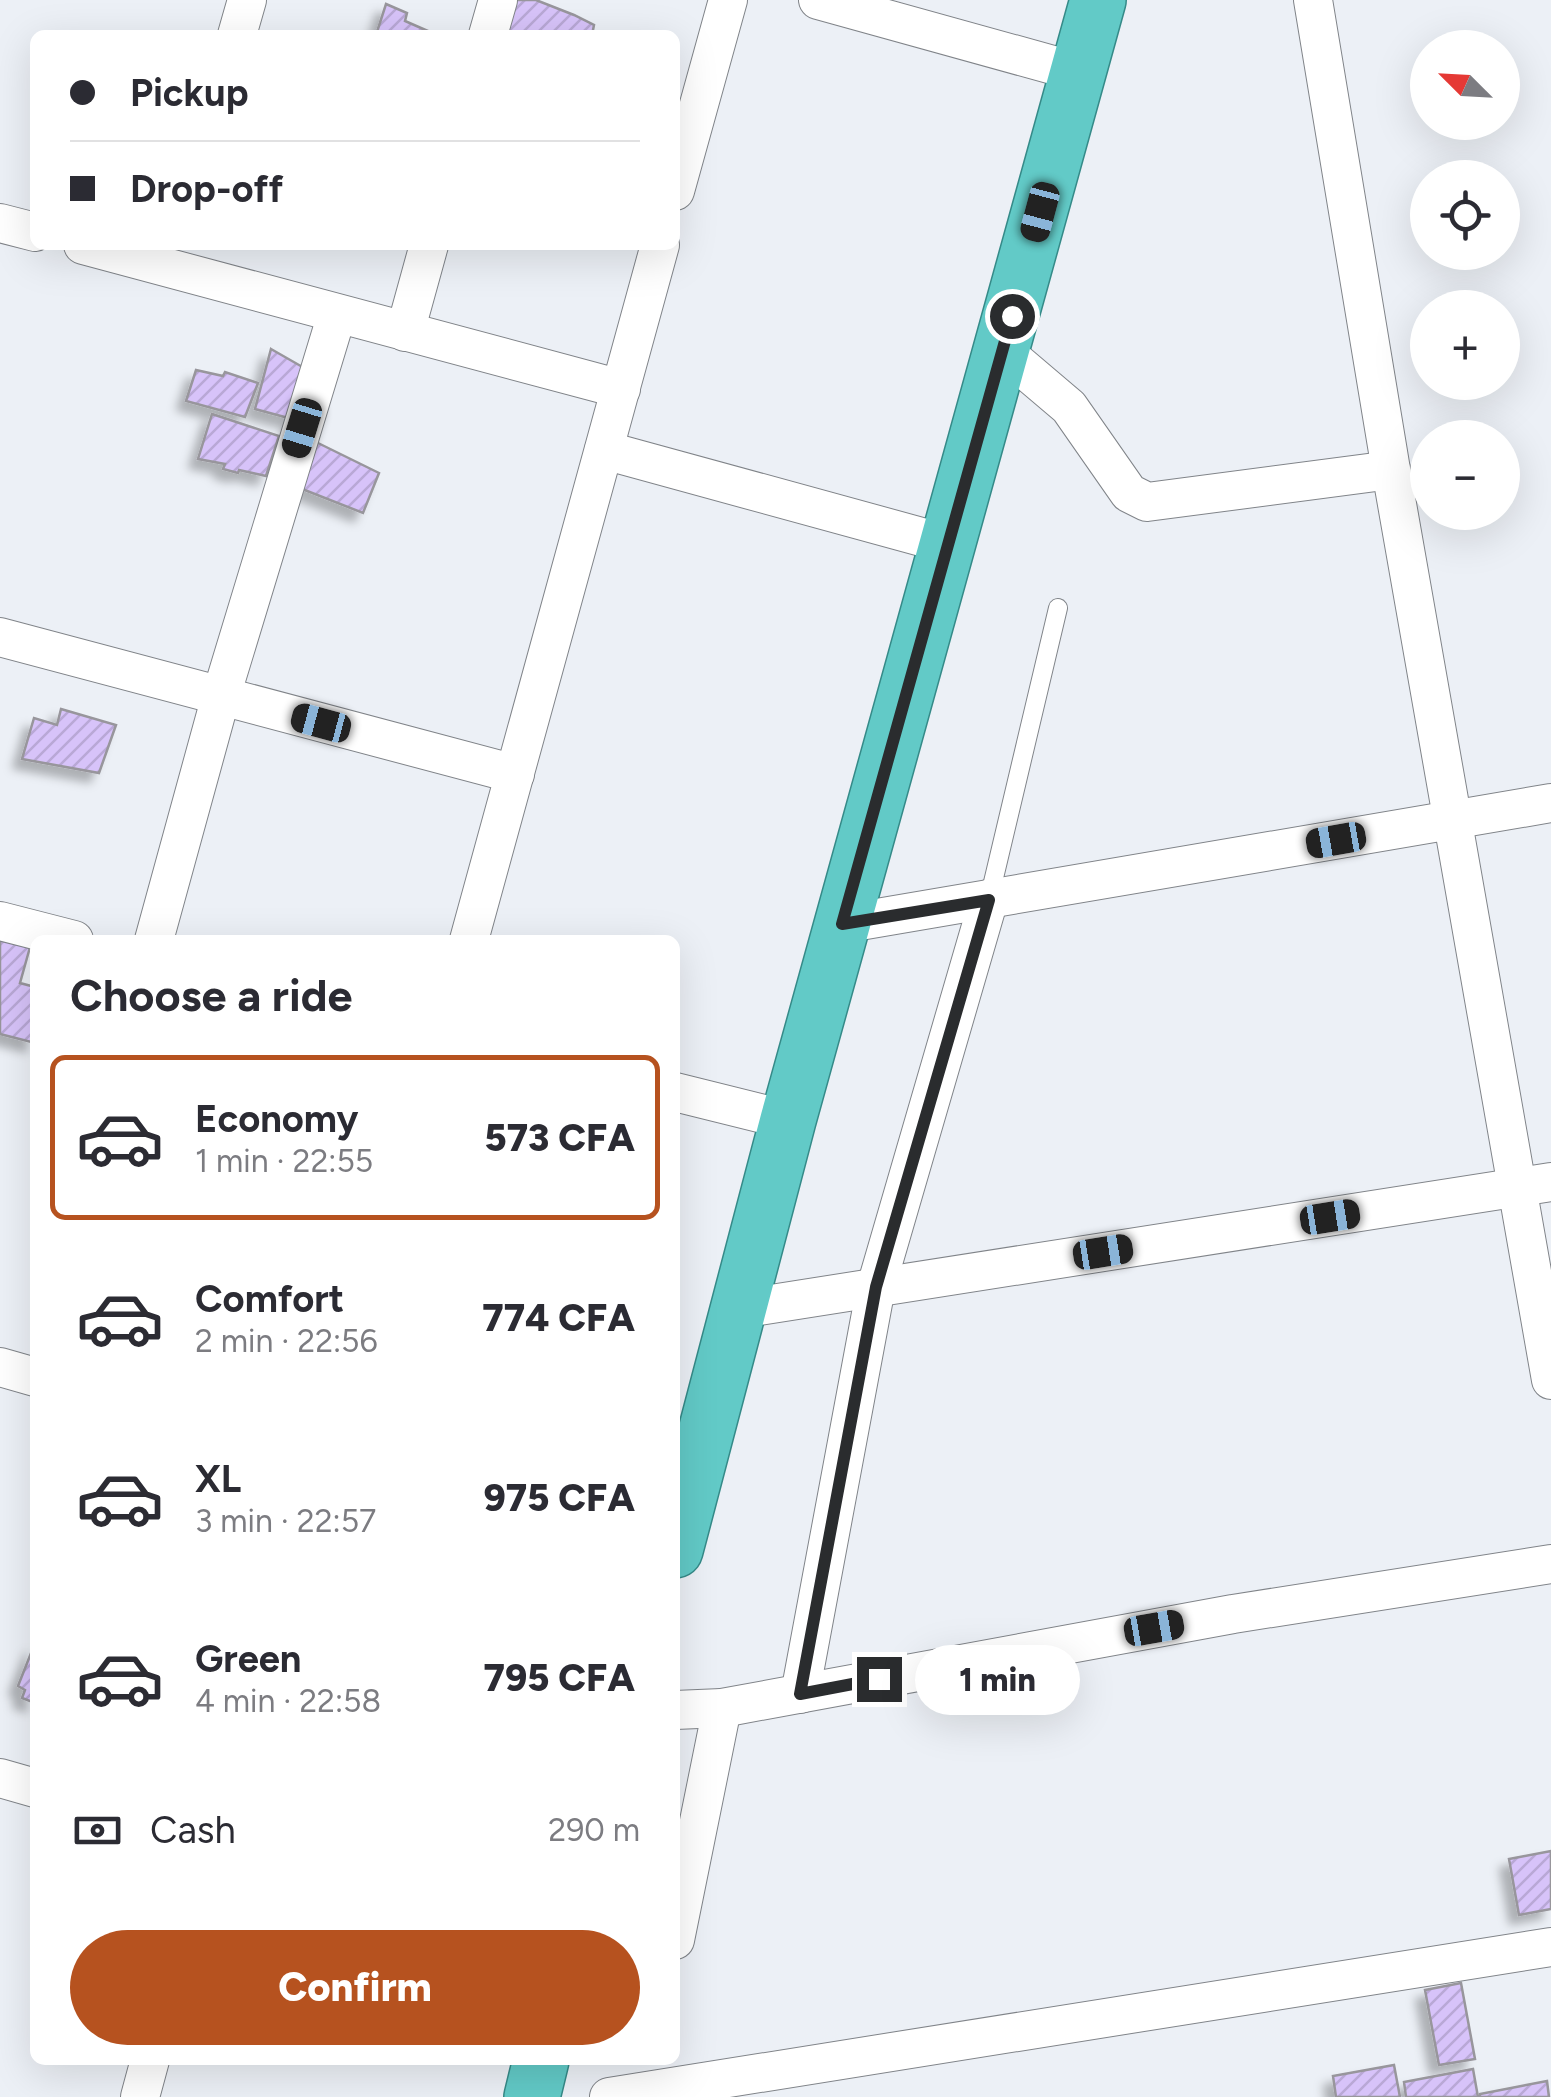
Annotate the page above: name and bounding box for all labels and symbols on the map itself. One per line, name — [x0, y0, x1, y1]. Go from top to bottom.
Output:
north arrow — [1410, 30, 1520, 140]
car — [1018, 179, 1062, 245]
route start — [990, 294, 1035, 339]
car — [279, 395, 325, 461]
car — [288, 701, 354, 745]
car — [1304, 820, 1368, 860]
car — [1298, 1197, 1362, 1237]
car — [1071, 1232, 1135, 1272]
car — [1122, 1608, 1186, 1648]
callout: 1 min — [914, 1644, 1079, 1714]
route end — [857, 1657, 902, 1702]

